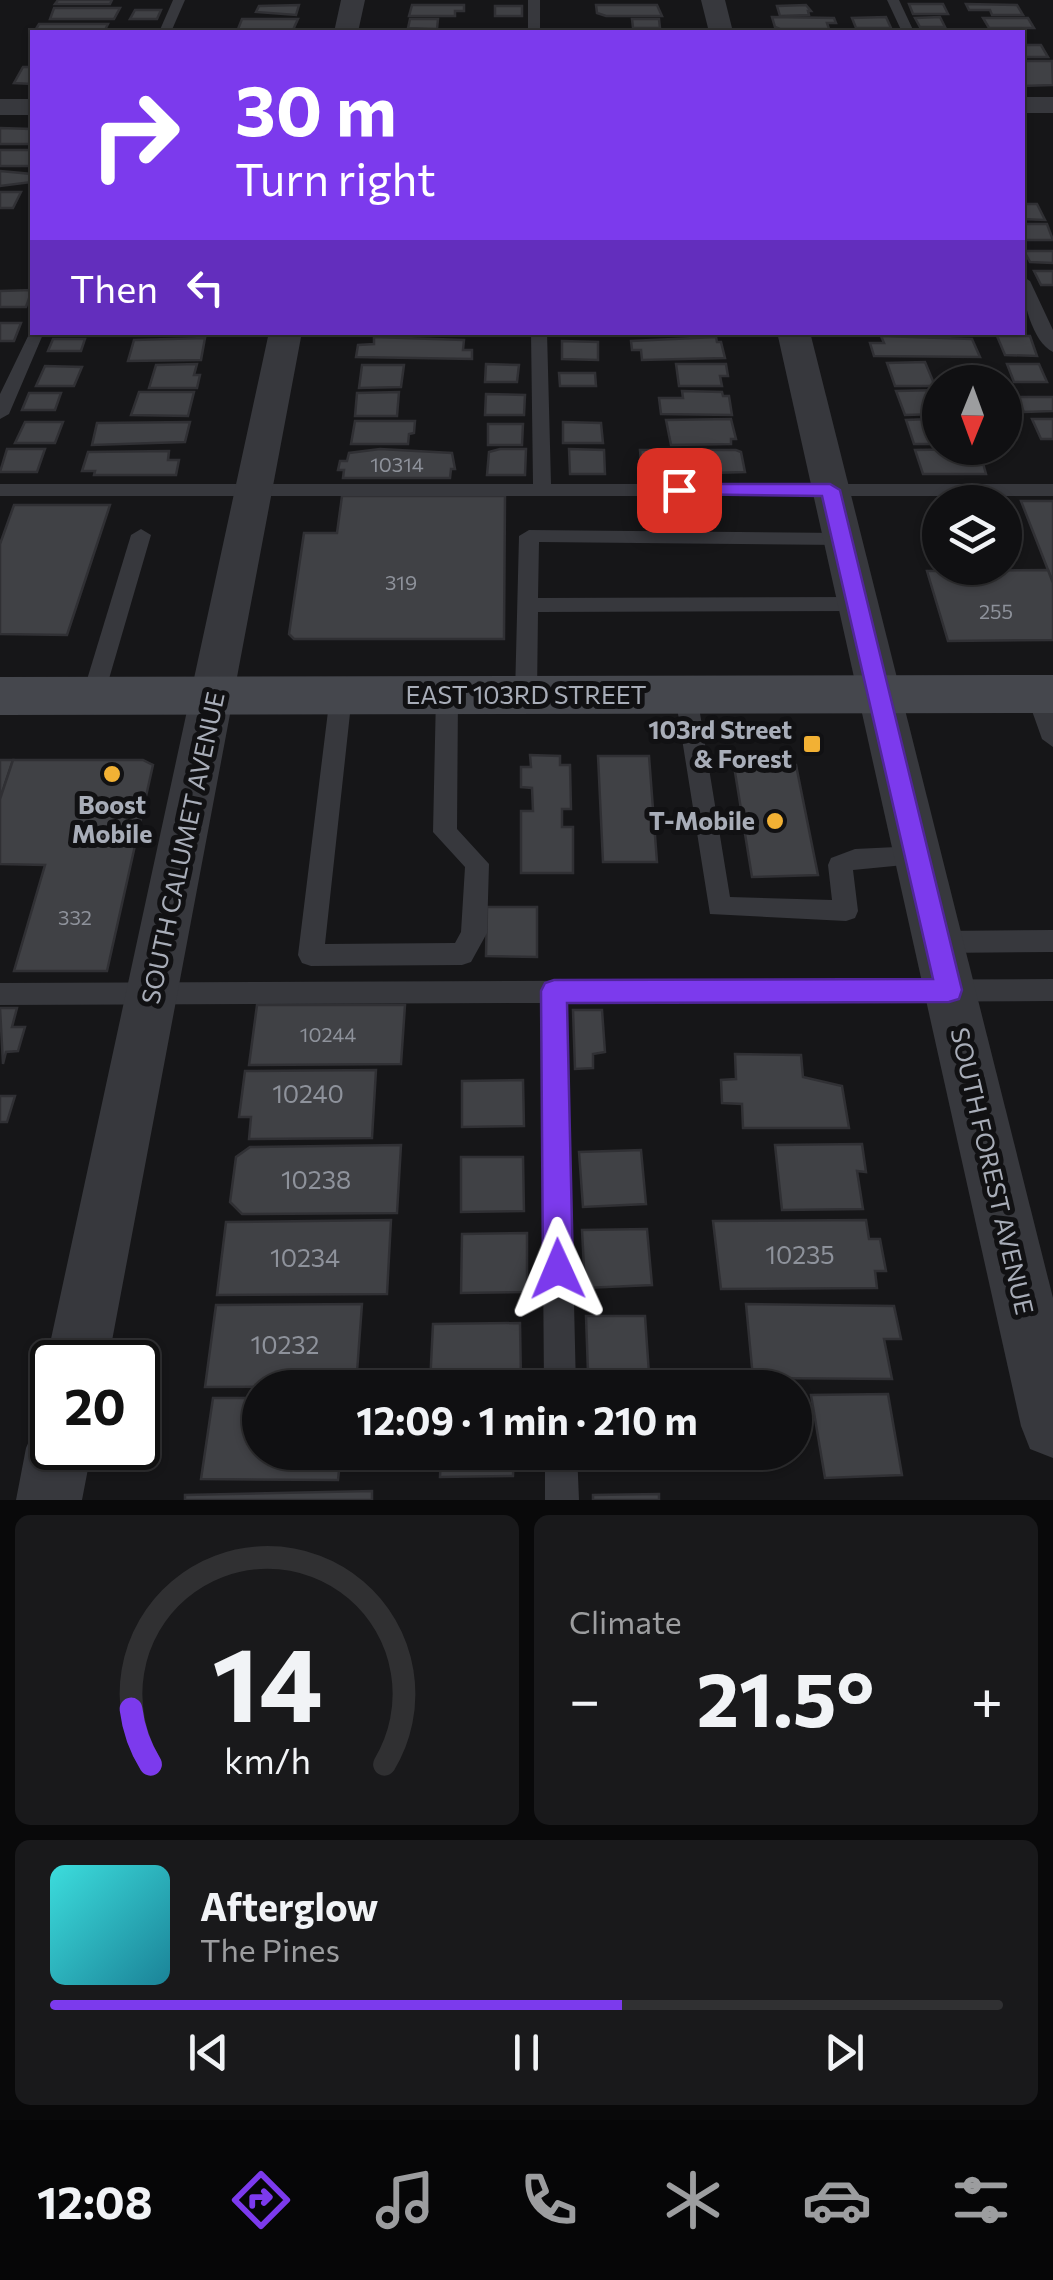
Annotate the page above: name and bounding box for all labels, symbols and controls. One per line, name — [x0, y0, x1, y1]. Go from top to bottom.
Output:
text: 30 m — [235, 65, 397, 150]
icon: right — [70, 70, 200, 200]
text: Turn right — [235, 150, 436, 205]
icon: left — [178, 260, 233, 315]
text: Then — [70, 264, 158, 311]
north arrow — [922, 365, 1022, 465]
map controls — [922, 365, 1022, 585]
pin — [637, 448, 722, 533]
house number: 10314 — [370, 452, 424, 476]
icon: arrive — [652, 463, 707, 518]
button: layers — [922, 485, 1022, 585]
house number: 319 — [385, 570, 417, 594]
house number: 255 — [979, 599, 1013, 623]
street label: EAST 103RD STREET — [405, 679, 647, 709]
street label: SOUTH CALUMET AVENUE — [134, 689, 230, 1007]
place label: 103rd Street & Forest — [648, 714, 792, 773]
marker: 103rd Street & Forest — [801, 733, 823, 755]
marker: Boost Mobile — [101, 763, 123, 785]
place label: Boost Mobile — [72, 789, 152, 848]
place label: T-Mobile — [649, 805, 755, 835]
marker: T-Mobile — [764, 810, 786, 832]
house number: 332 — [58, 905, 92, 929]
house number: 10244 — [300, 1022, 356, 1046]
street label: SOUTH FOREST AVENUE — [945, 1024, 1041, 1317]
house number: 10240 — [272, 1078, 344, 1108]
house number: 10238 — [281, 1164, 351, 1194]
position arrow — [506, 1217, 610, 1321]
house number: 10235 — [765, 1239, 835, 1269]
house number: 10234 — [270, 1242, 340, 1272]
house number: 10232 — [251, 1329, 319, 1359]
speed limit sign: 20 — [30, 1340, 160, 1470]
text: 12:09 · 1 min · 210 m — [356, 1396, 698, 1443]
text: Climate — [569, 1601, 682, 1641]
text: 14 — [212, 1616, 322, 1743]
text: 21.5° — [696, 1651, 875, 1742]
text: − — [569, 1664, 600, 1731]
text: + — [971, 1664, 1003, 1731]
text: km/h — [224, 1738, 310, 1781]
text: Afterglow — [200, 1882, 378, 1929]
text: The Pines — [200, 1929, 340, 1969]
icon: previous — [181, 2025, 236, 2080]
icon: pause — [499, 2025, 554, 2080]
icon: next — [817, 2025, 872, 2080]
icon: directions — [226, 2165, 296, 2235]
icon: music — [370, 2165, 440, 2235]
icon: phone — [514, 2165, 584, 2235]
icon: climate — [658, 2165, 728, 2235]
icon: car — [802, 2165, 872, 2235]
icon: filters — [946, 2165, 1016, 2235]
text: 12:08 — [37, 2173, 153, 2228]

